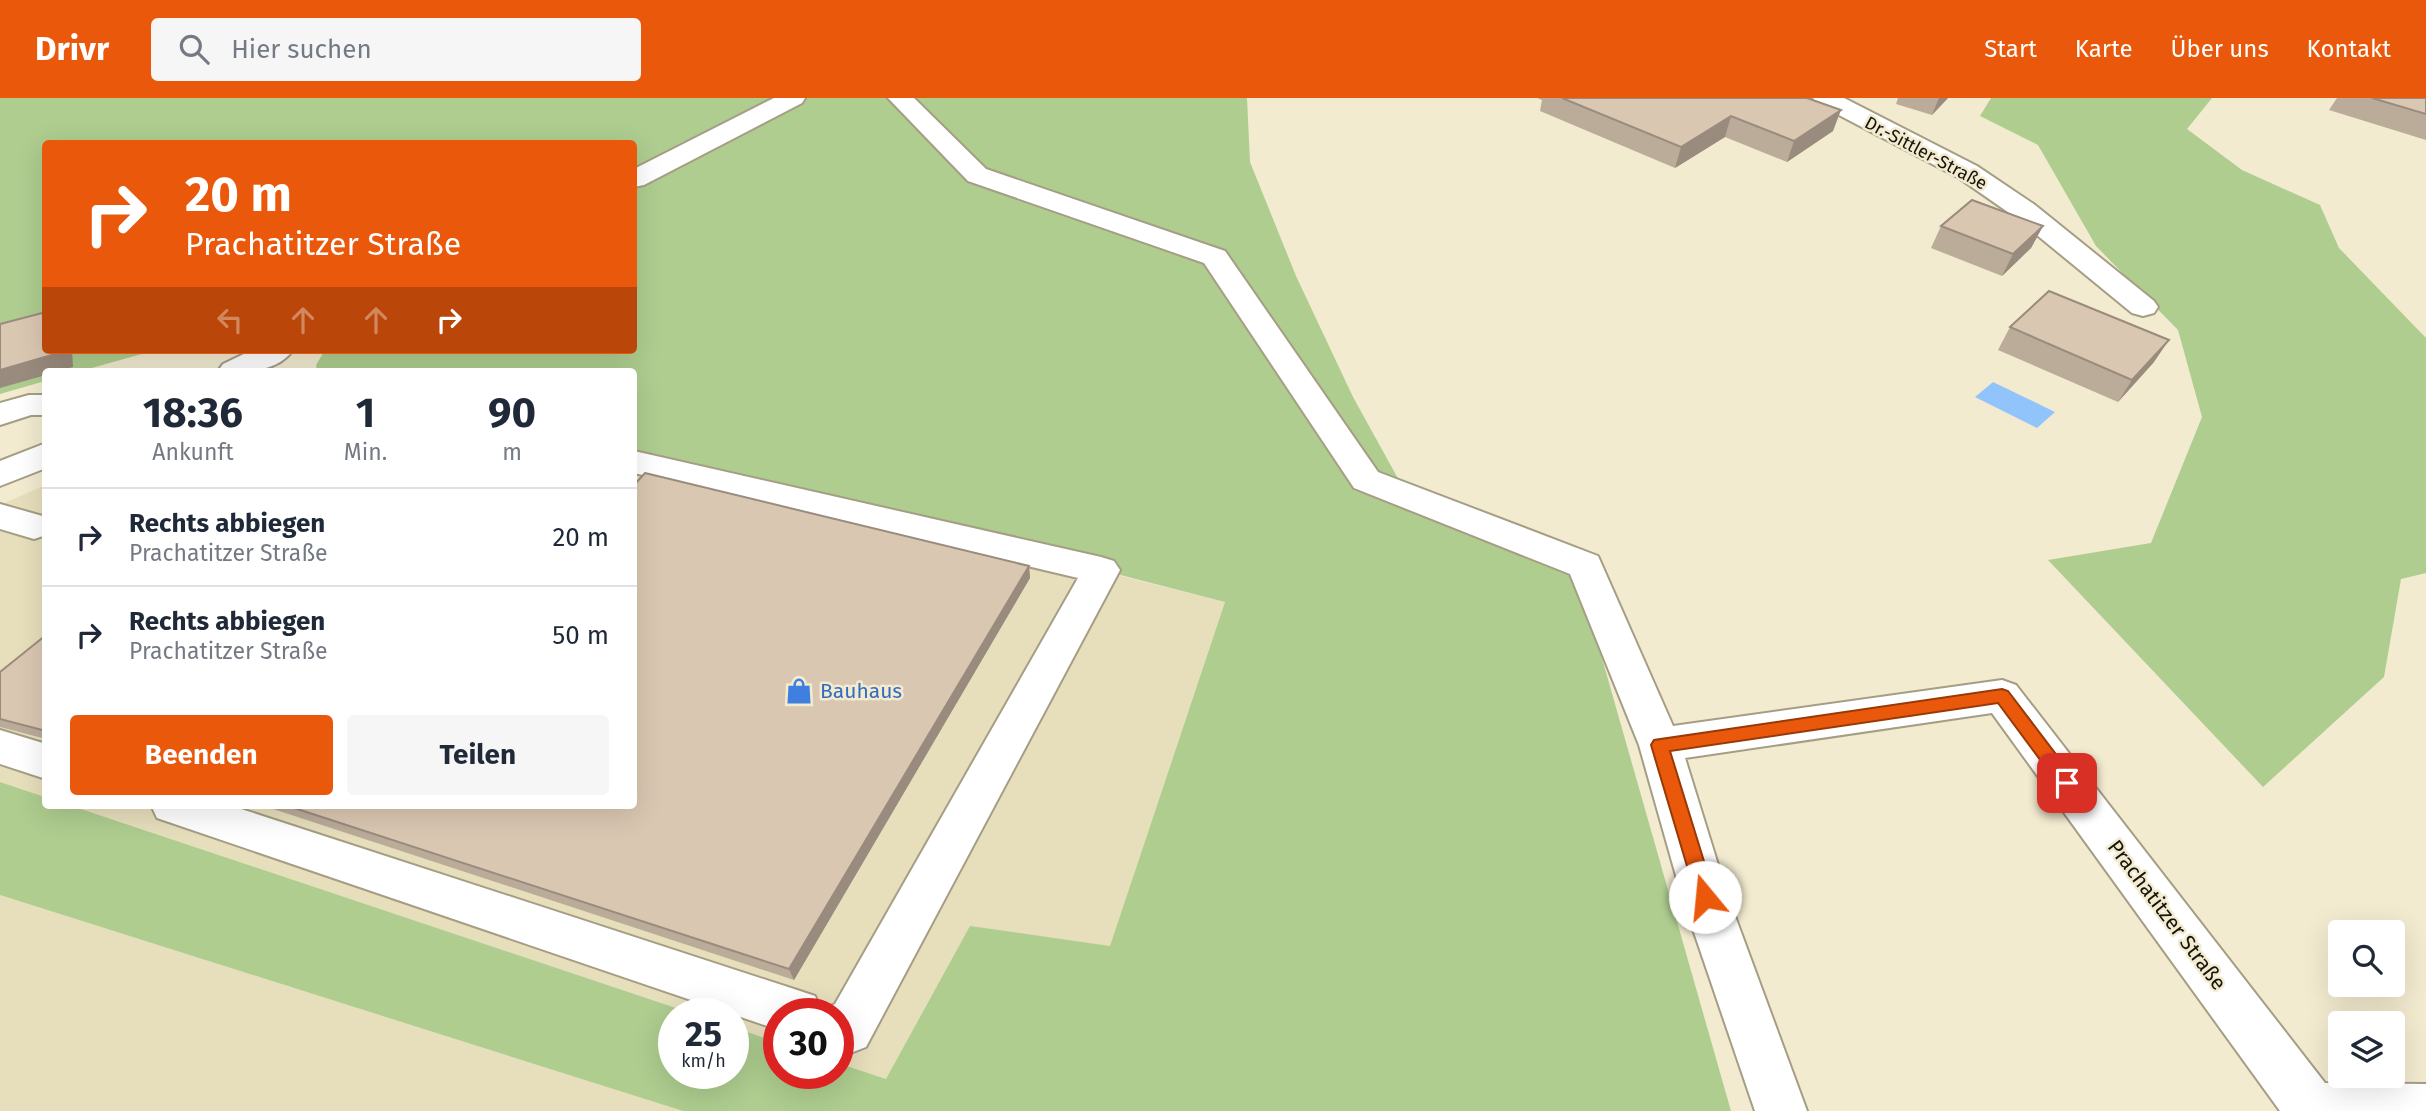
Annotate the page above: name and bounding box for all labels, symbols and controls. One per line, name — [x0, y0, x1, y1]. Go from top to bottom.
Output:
search box — [151, 18, 641, 81]
text: Drivr — [35, 29, 109, 69]
icon: search — [175, 30, 213, 68]
text: Hier suchen — [231, 34, 372, 65]
text: Start — [1984, 35, 2037, 63]
text: Karte — [2075, 35, 2133, 63]
text: Über uns — [2171, 35, 2269, 63]
text: Kontakt — [2307, 35, 2391, 63]
street label: Dr.-Sittler-Straße — [1861, 111, 1991, 195]
text: 20 m — [185, 165, 292, 224]
icon: right — [70, 168, 161, 259]
text: Prachatitzer Straße — [185, 225, 461, 263]
icon: left — [211, 301, 249, 339]
icon: ahead — [284, 301, 322, 339]
icon: ahead — [357, 301, 395, 339]
icon: right — [430, 301, 468, 339]
text: 18:36 — [143, 388, 243, 438]
text: 1 — [356, 388, 375, 438]
text: 90 — [488, 388, 536, 438]
text: Ankunft — [152, 438, 233, 466]
text: Min. — [344, 438, 387, 466]
text: m — [502, 438, 522, 466]
text: Rechts abbiegen — [129, 508, 325, 539]
icon: right — [70, 518, 108, 556]
text: 20 m — [552, 522, 609, 553]
text: Prachatitzer Straße — [129, 539, 328, 567]
text: Rechts abbiegen — [129, 606, 325, 637]
icon: right — [70, 616, 108, 654]
text: 50 m — [552, 620, 609, 651]
text: Prachatitzer Straße — [129, 637, 328, 665]
shop icon: Bauhaus — [784, 676, 814, 706]
place label: Bauhaus — [820, 678, 902, 704]
button: Beenden — [70, 715, 333, 795]
button: Teilen — [347, 715, 609, 795]
pin — [2037, 753, 2097, 813]
icon: arrive — [2048, 764, 2086, 802]
street label: Prachatitzer Straße — [2102, 835, 2232, 995]
position arrow — [1668, 860, 1742, 934]
map controls — [2328, 920, 2405, 1088]
button: search — [2328, 920, 2405, 997]
speed limit sign: 30 — [763, 998, 854, 1089]
button: layers — [2328, 1011, 2405, 1088]
text: 25 — [685, 1013, 722, 1055]
text: km/h — [681, 1050, 726, 1072]

